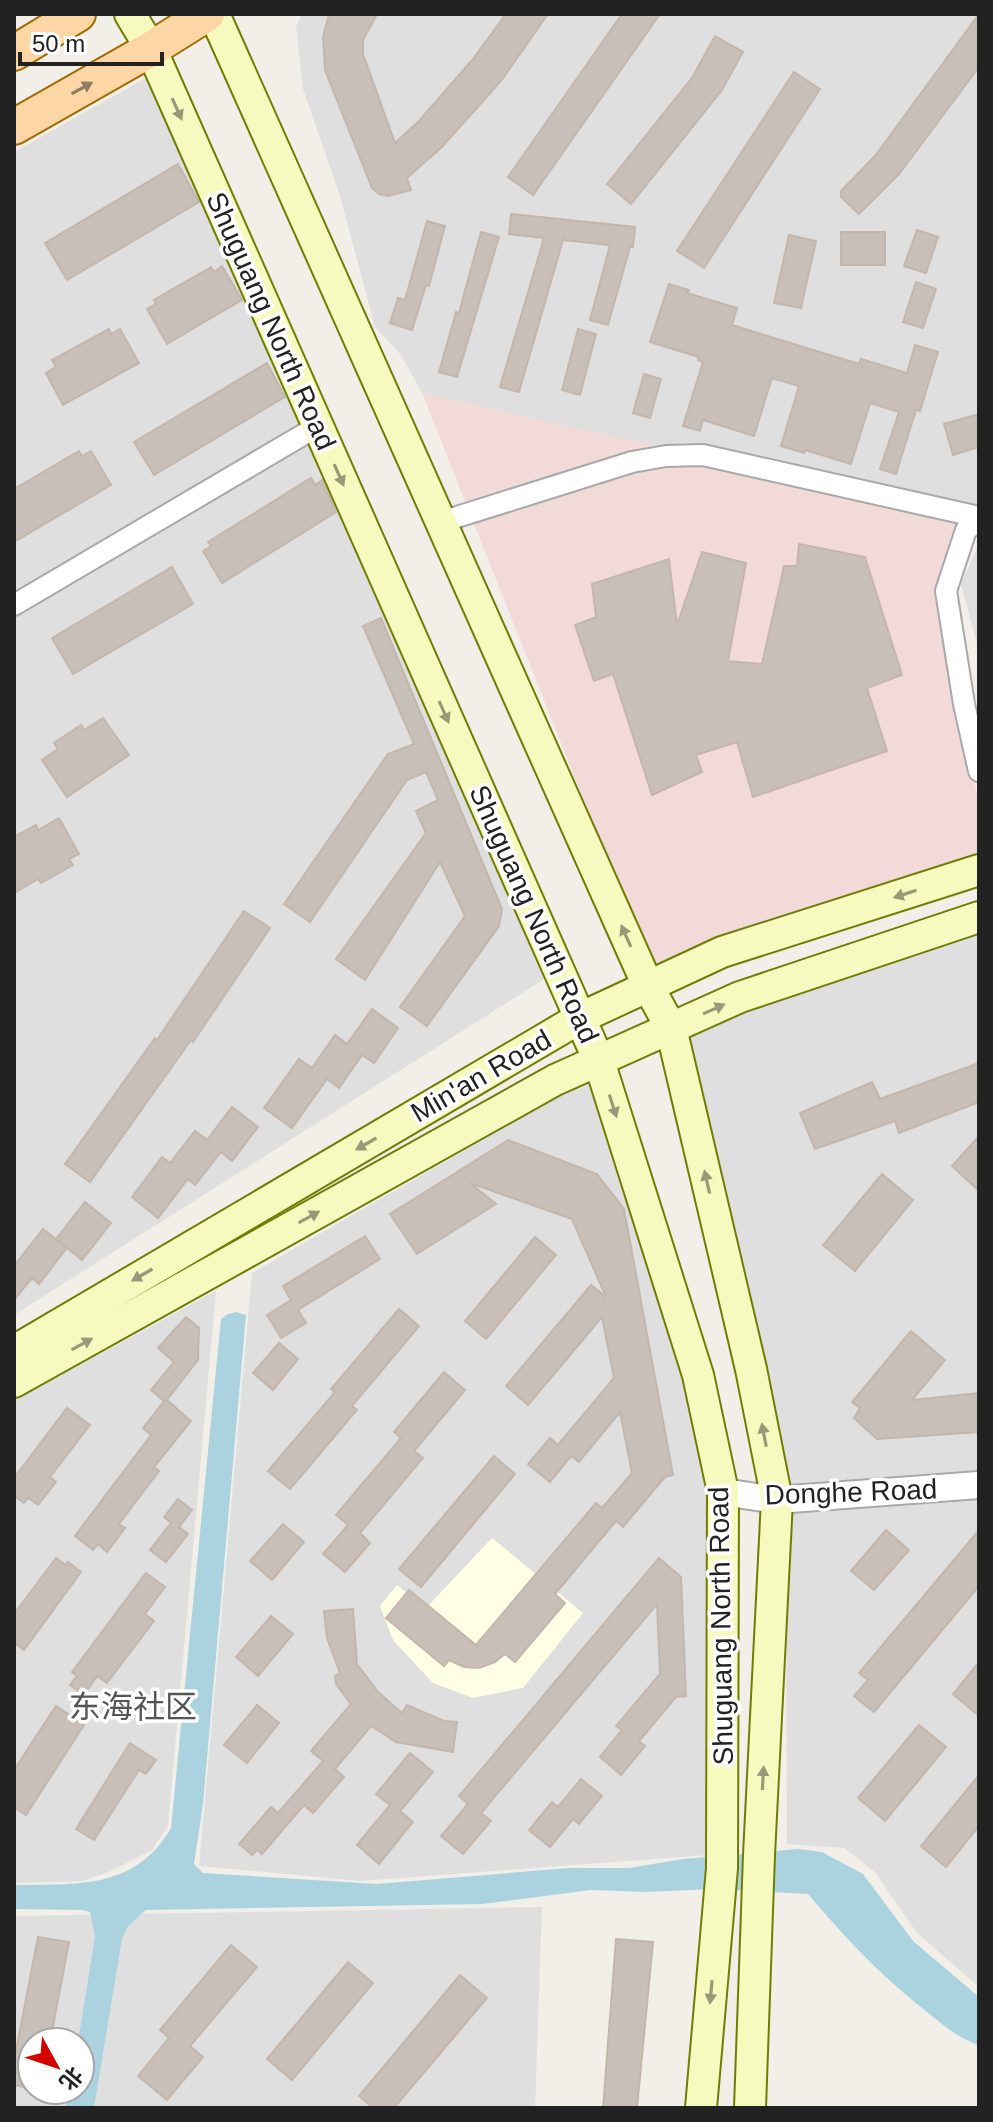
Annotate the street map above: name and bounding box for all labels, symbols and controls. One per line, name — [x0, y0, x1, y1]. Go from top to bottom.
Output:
scale bar — [20, 16, 162, 66]
text: 50 m — [32, 30, 85, 57]
one-way arrow — [71, 81, 93, 95]
one-way arrow — [170, 97, 184, 121]
street label: Shuguang North Road — [200, 187, 342, 455]
one-way arrow — [333, 463, 346, 486]
one-way arrow — [438, 701, 451, 724]
street label: Shuguang North Road — [463, 780, 605, 1048]
one-way arrow — [892, 888, 916, 901]
one-way arrow — [619, 924, 633, 948]
one-way arrow — [702, 1002, 726, 1015]
street label: Min'an Road — [406, 1023, 556, 1129]
one-way arrow — [607, 1094, 620, 1118]
one-way arrow — [355, 1137, 378, 1151]
one-way arrow — [700, 1169, 713, 1194]
one-way arrow — [298, 1211, 320, 1225]
one-way arrow — [131, 1268, 153, 1282]
one-way arrow — [71, 1337, 93, 1351]
one-way arrow — [758, 1422, 770, 1447]
street label: Donghe Road — [764, 1473, 938, 1511]
street label: Shuguang North Road — [703, 1486, 739, 1766]
district label: 东海社区 — [69, 1689, 197, 1725]
one-way arrow — [757, 1765, 770, 1790]
one-way arrow — [704, 1980, 717, 2005]
north arrow — [16, 2026, 96, 2106]
text: 北 — [54, 2062, 88, 2095]

